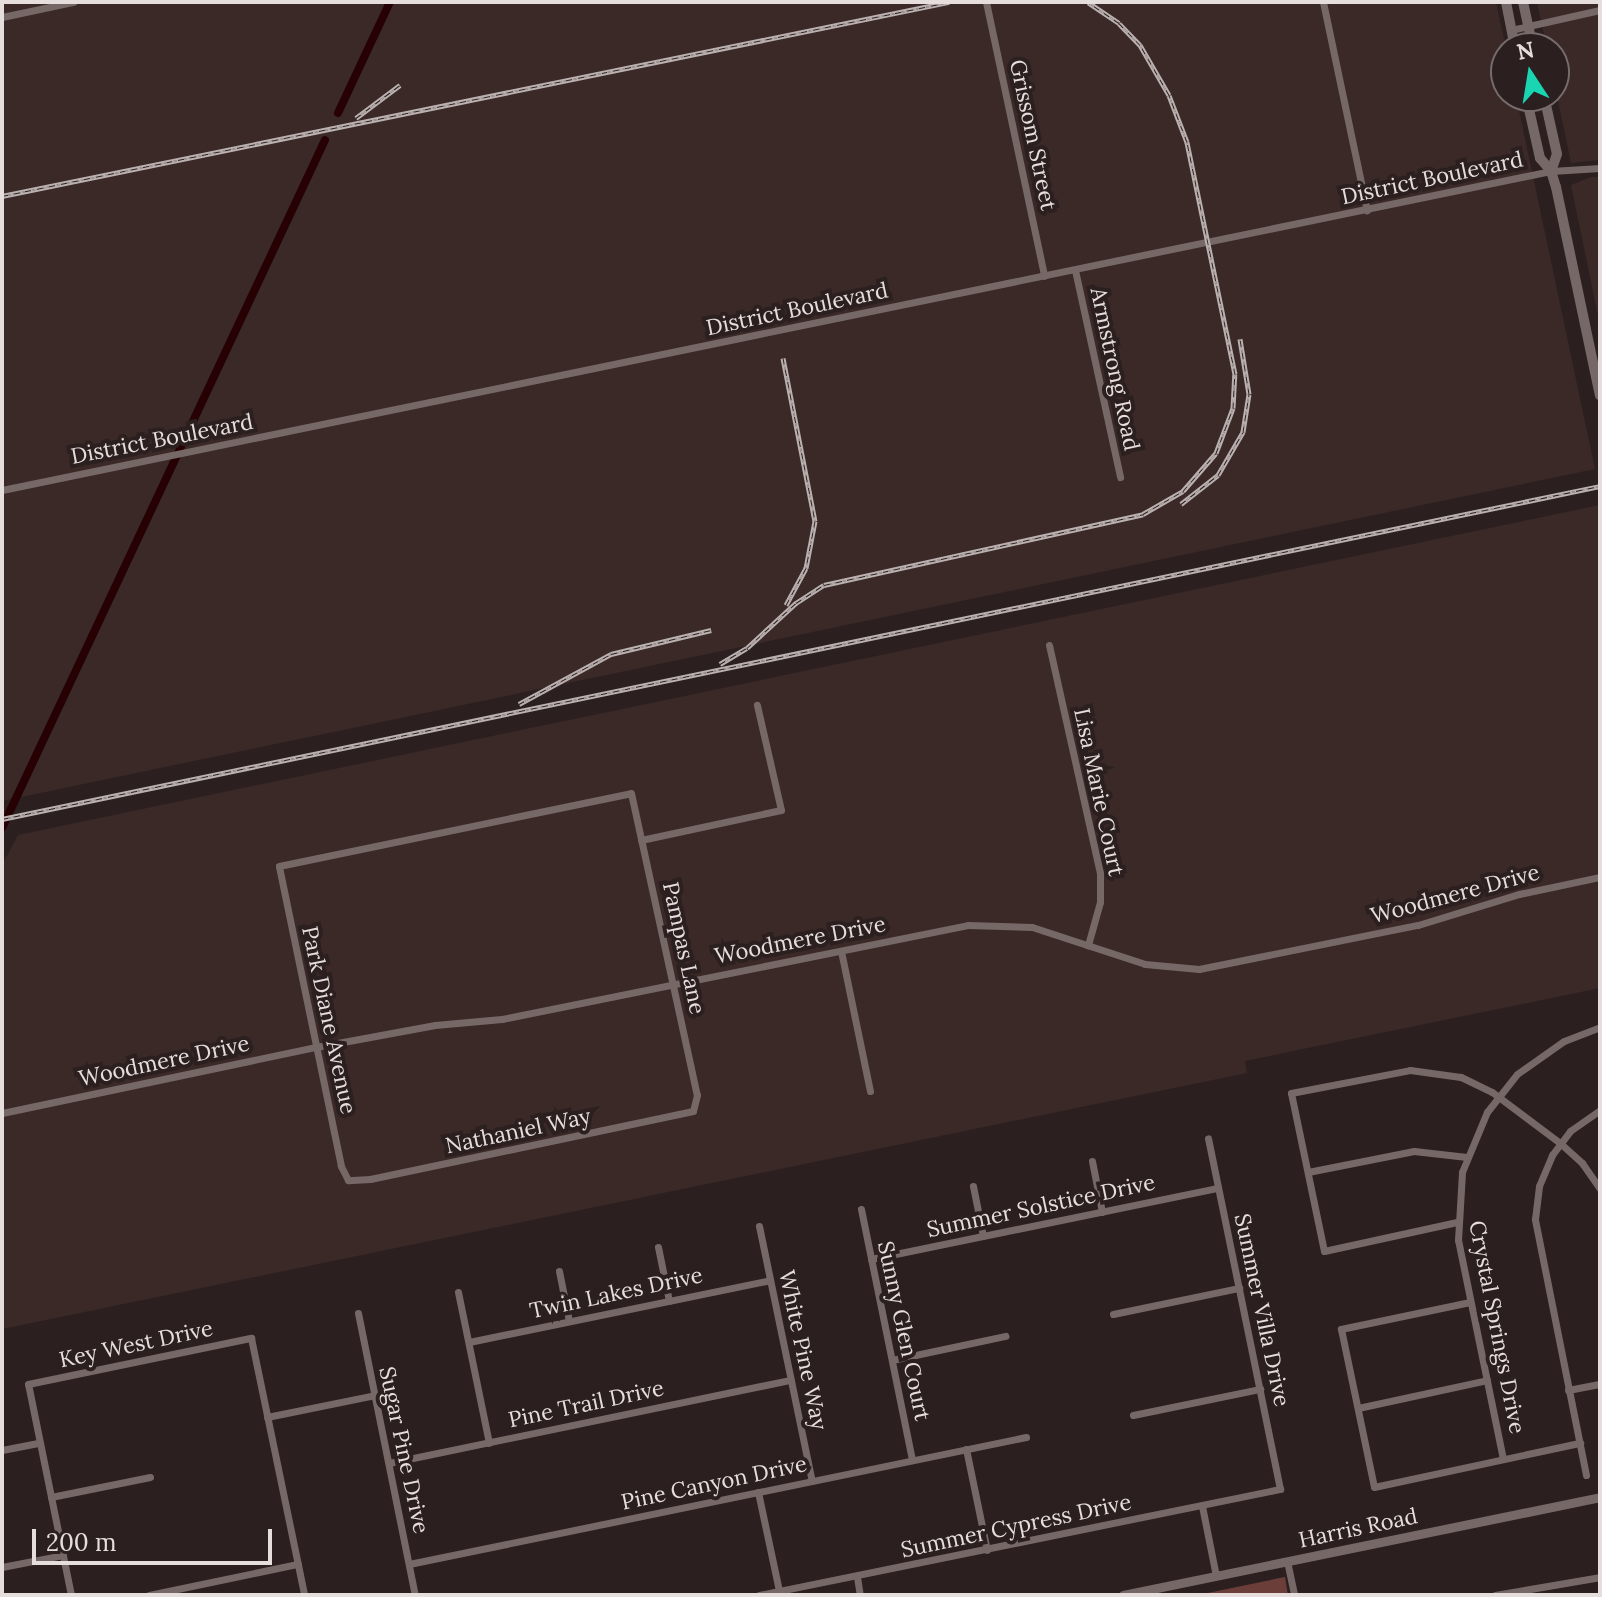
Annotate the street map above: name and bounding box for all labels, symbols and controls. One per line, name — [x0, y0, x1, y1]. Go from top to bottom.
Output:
north arrow — [1490, 32, 1570, 112]
text: N — [1514, 35, 1537, 66]
street label: Grissom Street — [1004, 57, 1062, 213]
street label: District Boulevard — [1339, 146, 1525, 210]
street label: District Boulevard — [704, 277, 890, 341]
street label: Armstrong Road — [1085, 285, 1145, 453]
street label: District Boulevard — [69, 408, 255, 470]
street label: Lisa Marie Court — [1068, 706, 1130, 878]
street label: Woodmere Drive — [1368, 859, 1542, 929]
street label: Pampas Lane — [657, 879, 711, 1017]
street label: Woodmere Drive — [712, 910, 888, 970]
street label: Park Diane Avenue — [296, 924, 362, 1116]
street label: Woodmere Drive — [76, 1030, 252, 1092]
street label: Nathaniel Way — [443, 1103, 593, 1159]
street label: Summer Solstice Drive — [925, 1169, 1157, 1243]
street label: Summer Villa Drive — [1229, 1211, 1295, 1409]
street label: Crystal Springs Drive — [1463, 1218, 1531, 1436]
street label: Sunny Glen Court — [872, 1239, 936, 1423]
street label: Twin Lakes Drive — [527, 1262, 705, 1324]
street label: White Pine Way — [773, 1268, 833, 1432]
street label: Key West Drive — [57, 1315, 215, 1373]
street label: Sugar Pine Drive — [373, 1364, 435, 1536]
street label: Pine Trail Drive — [506, 1375, 666, 1433]
street label: Pine Canyon Drive — [619, 1450, 809, 1516]
street label: Summer Cypress Drive — [898, 1489, 1134, 1563]
street label: Harris Road — [1296, 1503, 1420, 1553]
scale bar — [36, 1513, 276, 1563]
text: 200 m — [46, 1527, 116, 1558]

